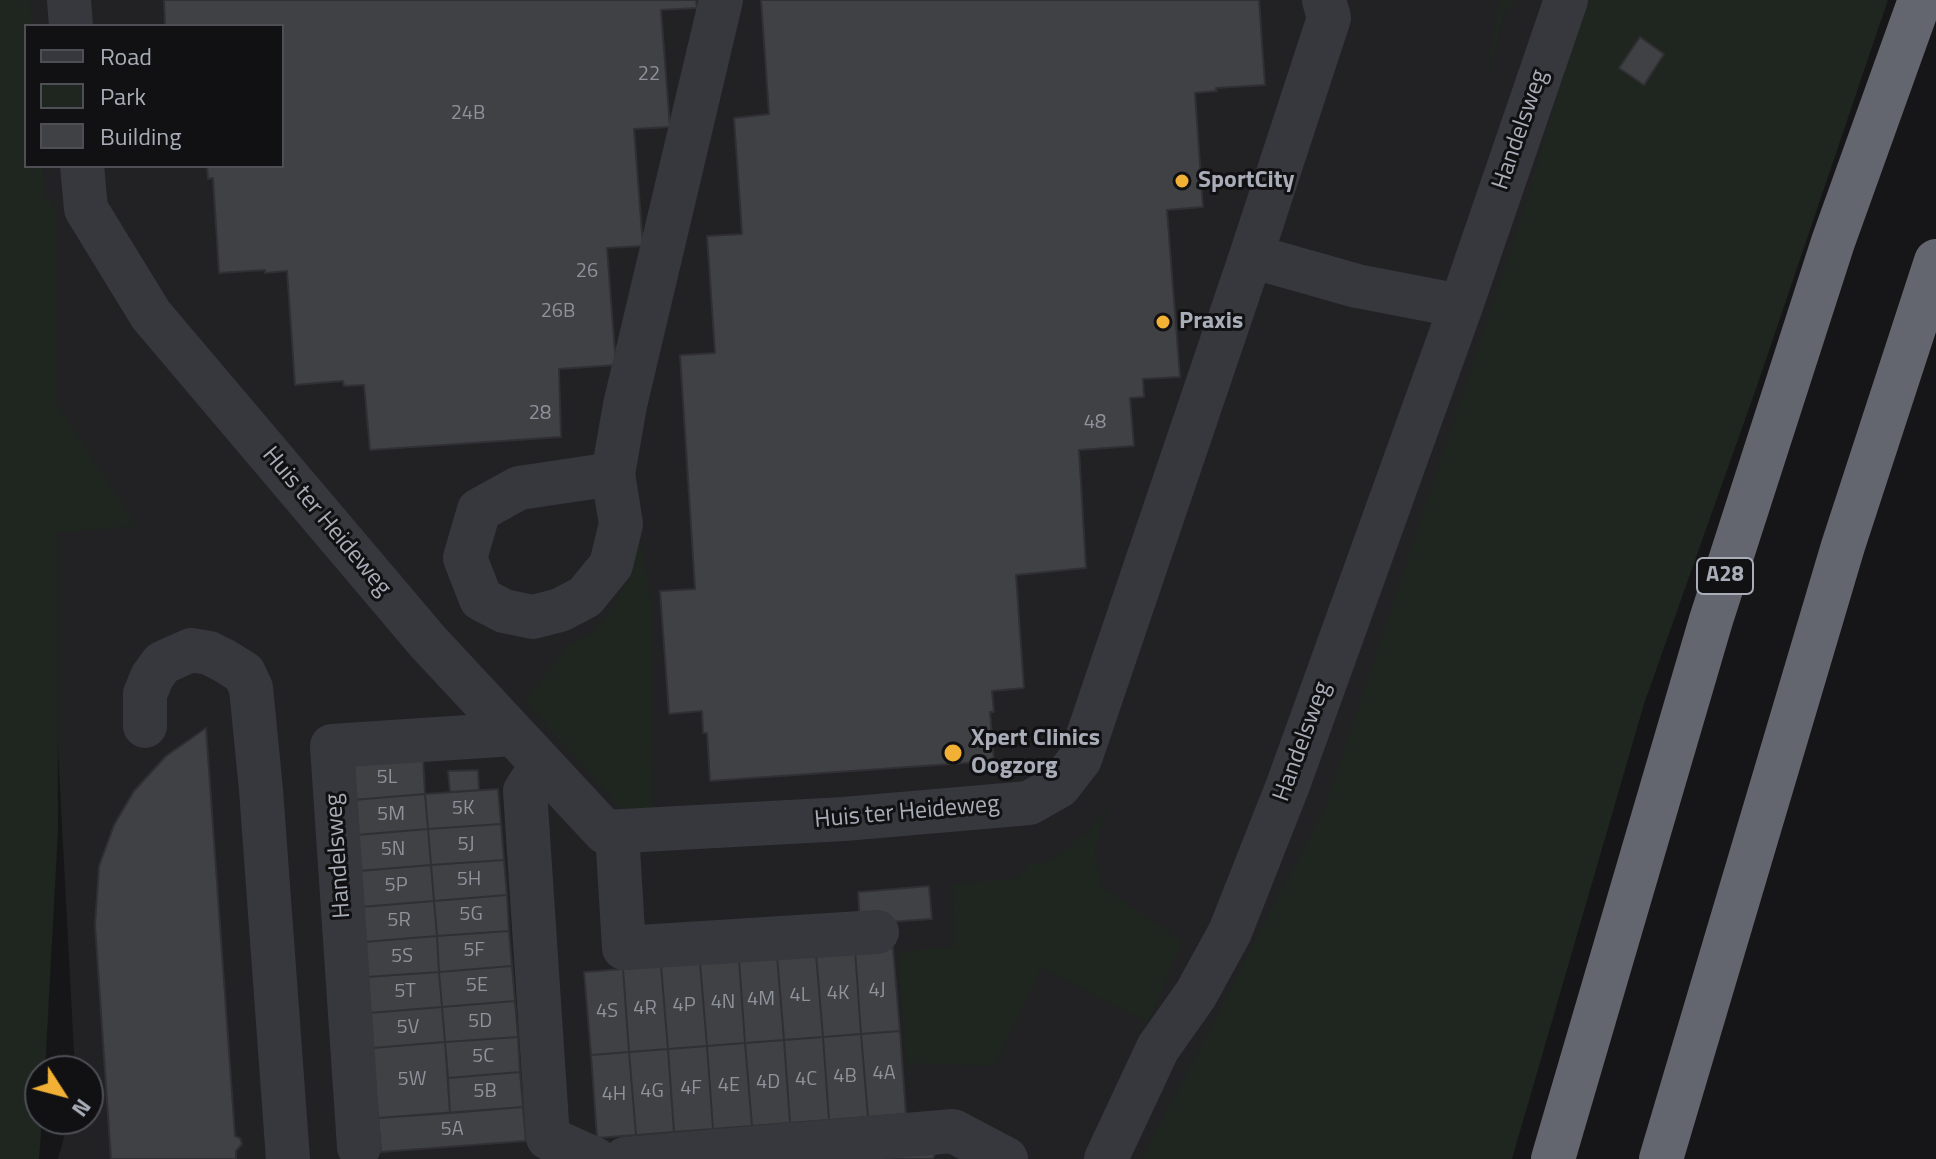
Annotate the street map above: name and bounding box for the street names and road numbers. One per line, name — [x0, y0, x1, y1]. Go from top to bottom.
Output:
street label: Handelsweg — [1487, 66, 1555, 194]
street label: Huis ter Heideweg — [255, 442, 397, 602]
road number: A28 — [1697, 558, 1753, 594]
street label: Handelsweg — [1268, 678, 1338, 806]
street label: Huis ter Heideweg — [813, 791, 1001, 835]
street label: Handelsweg — [320, 793, 358, 919]

